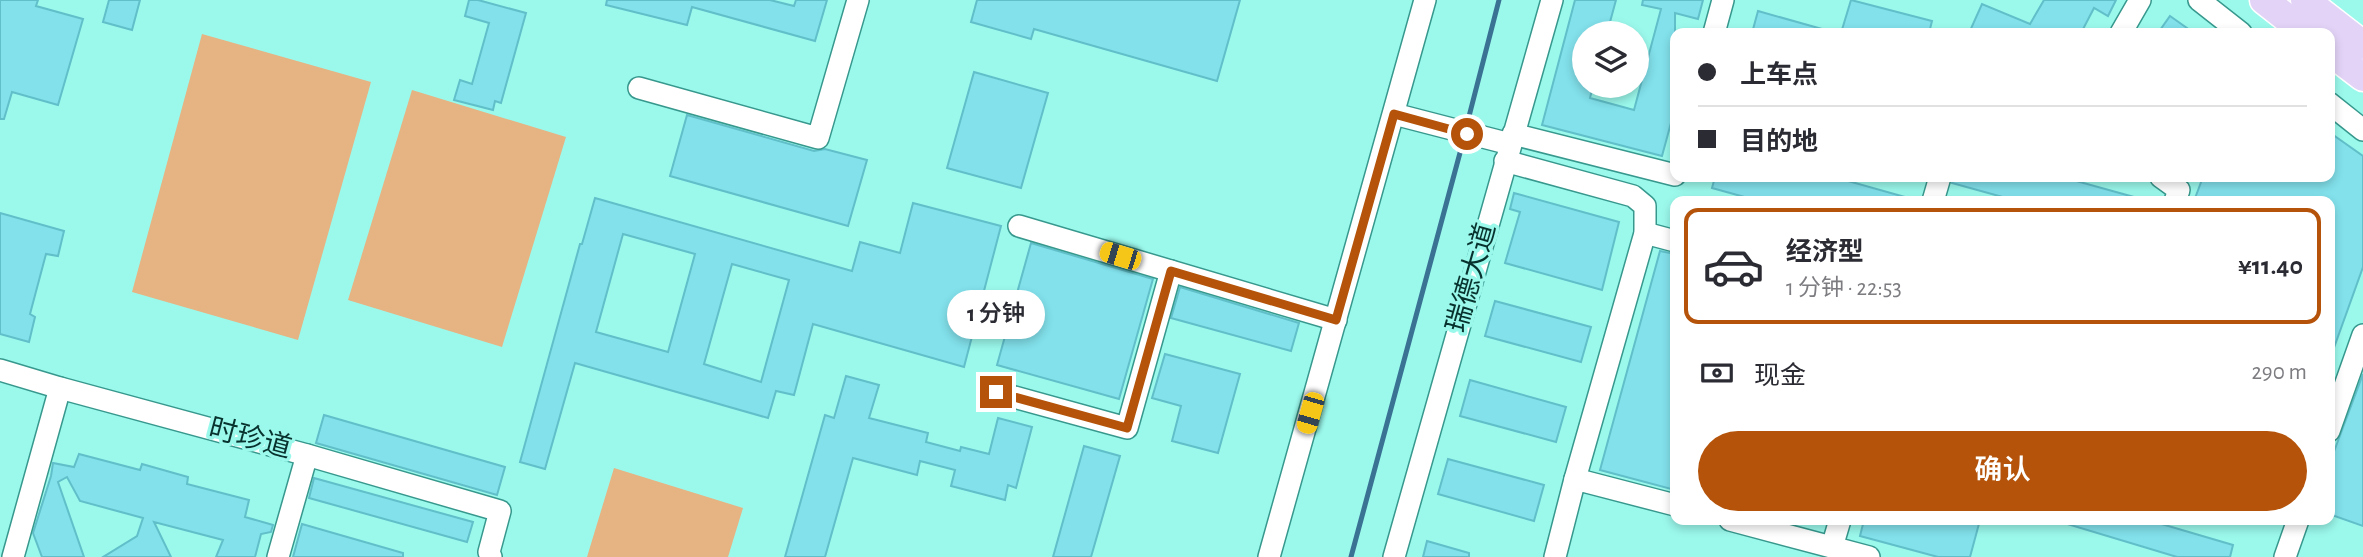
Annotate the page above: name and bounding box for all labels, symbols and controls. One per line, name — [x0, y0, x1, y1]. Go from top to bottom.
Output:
map controls — [1572, 21, 1649, 98]
button: layers — [1572, 21, 1649, 98]
text: 上车点 — [1740, 62, 1818, 88]
route start — [1451, 118, 1483, 150]
text: 目的地 — [1740, 129, 1818, 155]
street label: 瑞德大道 — [1441, 220, 1501, 336]
icon: car — [1702, 235, 1765, 298]
text: 经济型 — [1786, 239, 1864, 265]
car — [1097, 240, 1144, 272]
text: ¥11.40 — [2238, 253, 2303, 279]
text: 1 分钟 · 22:53 — [1786, 277, 1902, 300]
callout: 1 分钟 — [947, 290, 1045, 340]
text: 1 分钟 — [967, 303, 1025, 326]
icon: cash — [1698, 354, 1736, 392]
text: 290 m — [2251, 361, 2307, 384]
text: 现金 — [1754, 363, 1806, 389]
route end — [980, 376, 1012, 408]
car — [1295, 390, 1326, 436]
street label: 时珍道 — [206, 413, 295, 463]
button: 确认 — [1698, 431, 2307, 511]

